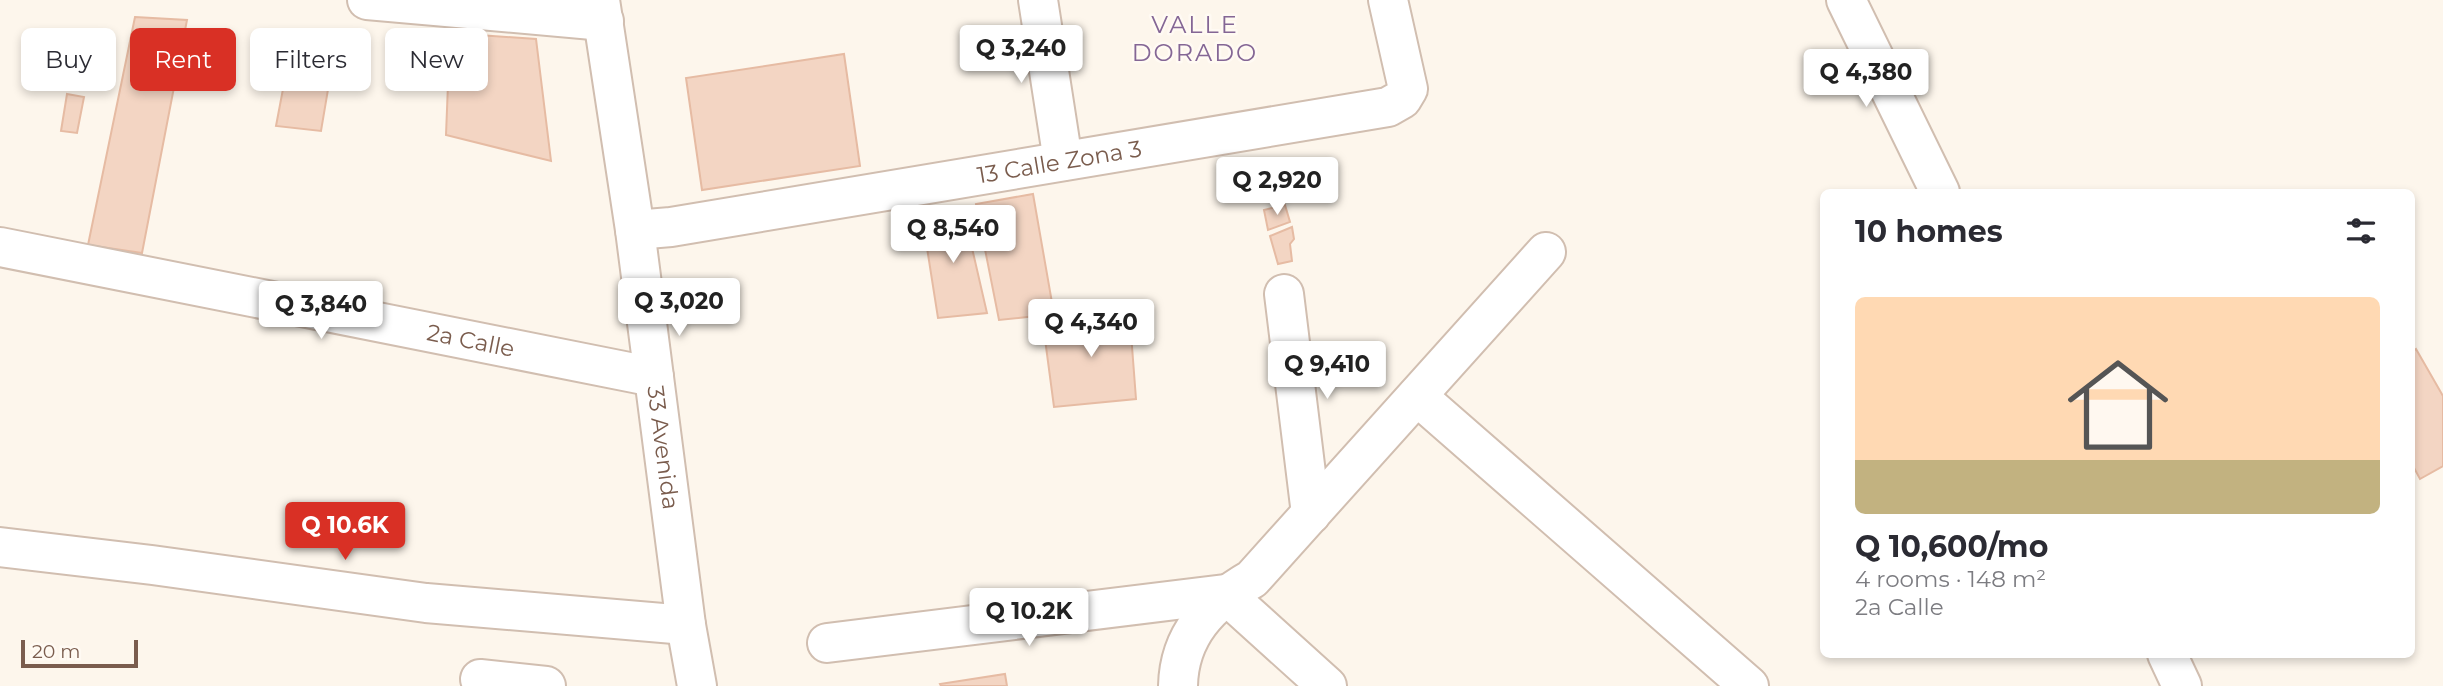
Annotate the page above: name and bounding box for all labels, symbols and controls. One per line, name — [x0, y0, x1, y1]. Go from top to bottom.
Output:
district label: VALLE DORADO — [1132, 10, 1258, 67]
pin: Q 3,240 — [956, 25, 1086, 85]
chip: Buy — [21, 28, 116, 91]
chip: Rent — [130, 28, 236, 91]
chip: Filters — [250, 28, 371, 91]
chip: New — [385, 28, 488, 91]
text: Q 3,240 — [976, 34, 1066, 62]
pin: Q 4,380 — [1801, 50, 1931, 109]
text: Q 4,380 — [1820, 58, 1912, 86]
street label: 13 Calle Zona 3 — [975, 134, 1144, 190]
pin: Q 2,920 — [1212, 158, 1342, 217]
text: Q 2,920 — [1232, 166, 1322, 194]
pin: Q 8,540 — [888, 205, 1018, 265]
icon: filters — [2342, 212, 2380, 250]
text: 10 homes — [1855, 213, 2003, 250]
text: Q 8,540 — [907, 214, 999, 242]
pin: Q 3,020 — [614, 278, 744, 338]
pin: Q 3,840 — [256, 282, 386, 341]
text: Q 3,020 — [634, 287, 724, 315]
text: Q 3,840 — [275, 290, 367, 318]
pin: Q 4,340 — [1026, 300, 1156, 359]
text: Q 4,340 — [1044, 308, 1138, 336]
street label: 2a Calle — [425, 318, 517, 363]
pin: Q 9,410 — [1262, 342, 1392, 401]
icon: home — [2055, 342, 2181, 468]
text: Q 9,410 — [1284, 350, 1370, 378]
street label: 33 Avenida — [641, 384, 685, 511]
pin: Q 10.6K — [280, 503, 410, 562]
text: Q 10.6K — [301, 511, 389, 539]
text: Q 10,600/mo — [1855, 528, 2048, 565]
text: 4 rooms · 148 m² — [1855, 565, 2046, 593]
pin: Q 10.2K — [964, 588, 1094, 648]
text: 2a Calle — [1855, 593, 1944, 621]
text: Q 10.2K — [985, 597, 1073, 625]
scale bar — [21, 637, 138, 669]
text: 20 m — [32, 640, 80, 663]

